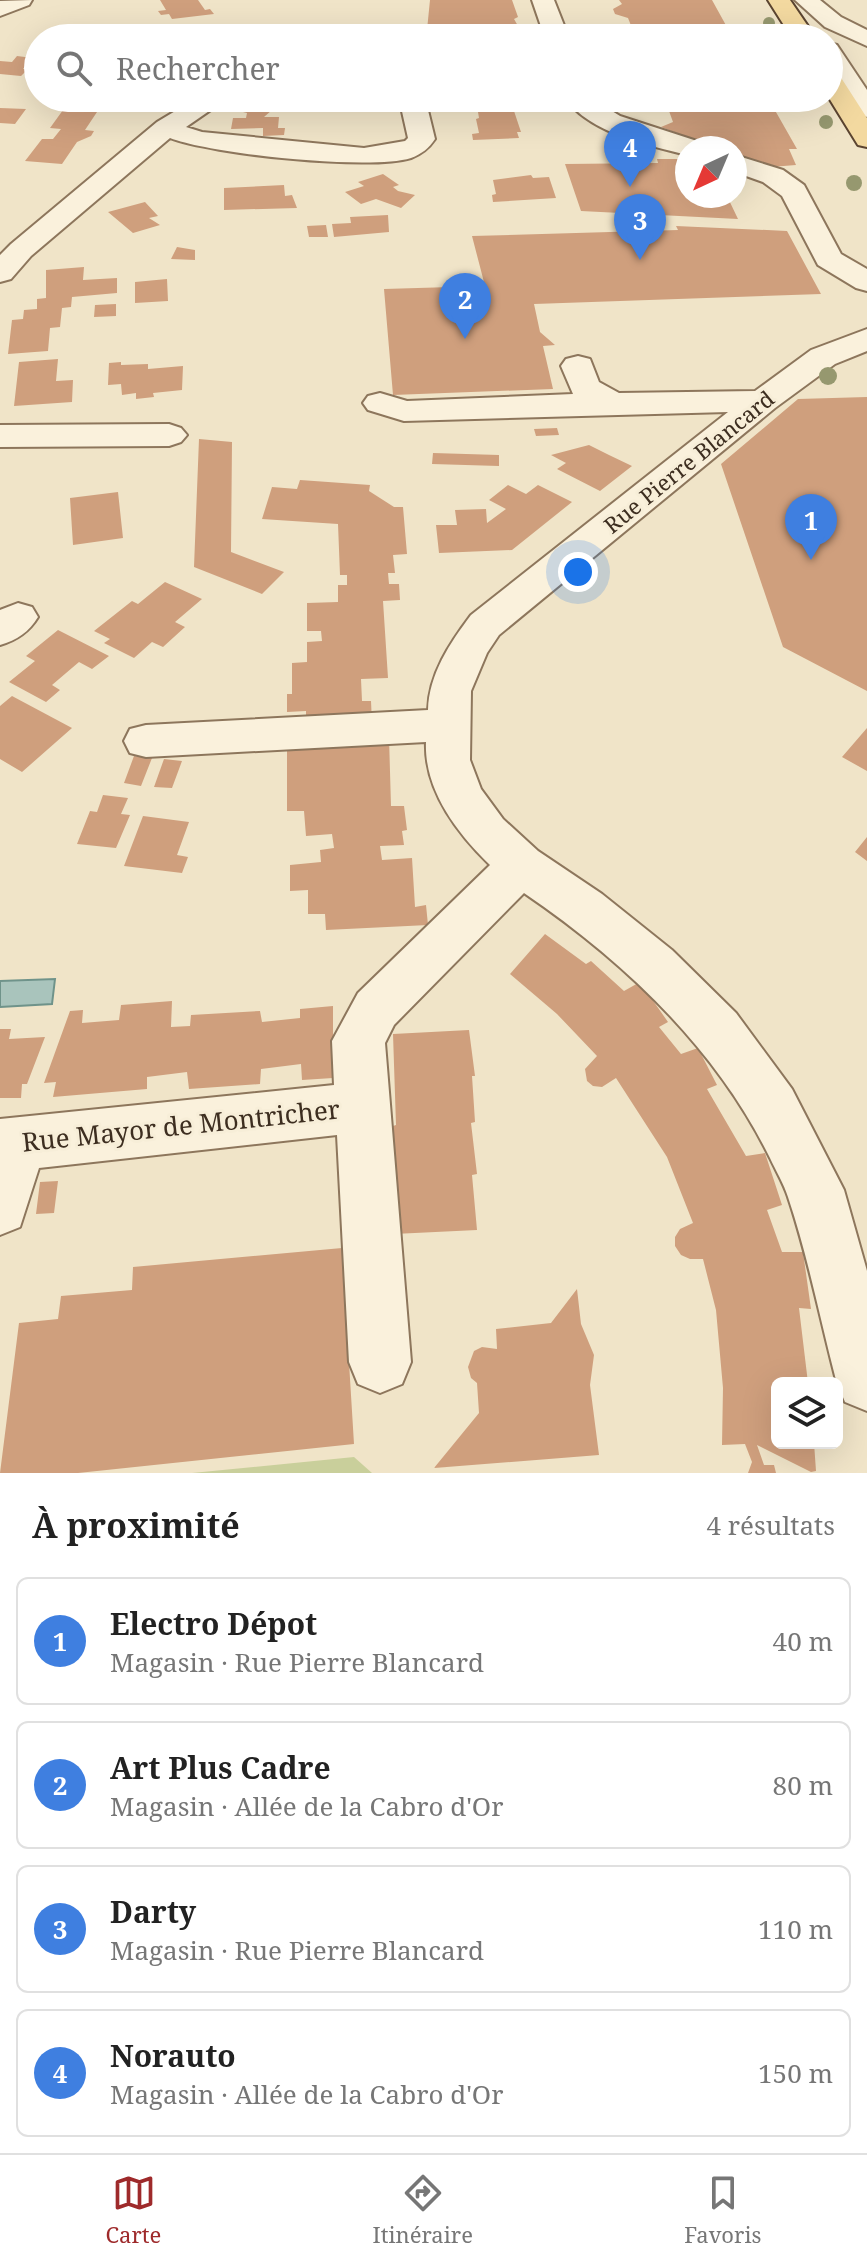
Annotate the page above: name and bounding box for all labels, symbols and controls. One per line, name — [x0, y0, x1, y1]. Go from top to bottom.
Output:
search box — [24, 24, 843, 112]
icon: search — [52, 46, 96, 90]
text: Rechercher — [116, 48, 280, 89]
pin: 4 — [604, 121, 656, 187]
north arrow — [675, 136, 747, 208]
pin: 3 — [614, 194, 666, 260]
pin: 2 — [439, 273, 491, 339]
street label: Rue Pierre Blancard — [597, 383, 780, 539]
pin: 1 — [785, 494, 837, 560]
your location — [558, 552, 598, 592]
street label: Rue Mayor de Montricher — [20, 1090, 342, 1160]
map controls — [771, 1377, 843, 1449]
button: layers — [771, 1377, 843, 1449]
text: À proximité — [32, 1502, 240, 1548]
text: 4 résultats — [707, 1507, 835, 1543]
text: Electro Dépot — [110, 1603, 317, 1644]
text: 1 — [53, 1623, 67, 1659]
text: 40 m — [773, 1623, 833, 1659]
text: Magasin · Rue Pierre Blancard — [110, 1644, 484, 1680]
text: Art Plus Cadre — [110, 1747, 331, 1788]
text: 2 — [53, 1767, 67, 1803]
text: 80 m — [773, 1767, 833, 1803]
text: Magasin · Allée de la Cabro d'Or — [110, 1788, 503, 1824]
text: Darty — [110, 1891, 196, 1932]
text: 3 — [53, 1911, 67, 1947]
text: 110 m — [758, 1911, 833, 1947]
text: Magasin · Rue Pierre Blancard — [110, 1932, 484, 1968]
text: Norauto — [110, 2035, 236, 2076]
text: 4 — [53, 2055, 67, 2091]
text: 150 m — [758, 2055, 833, 2091]
text: Magasin · Allée de la Cabro d'Or — [110, 2076, 503, 2112]
tab: Carte — [106, 2171, 161, 2249]
tab: Itinéraire — [373, 2171, 473, 2249]
tab: Favoris — [684, 2171, 761, 2249]

